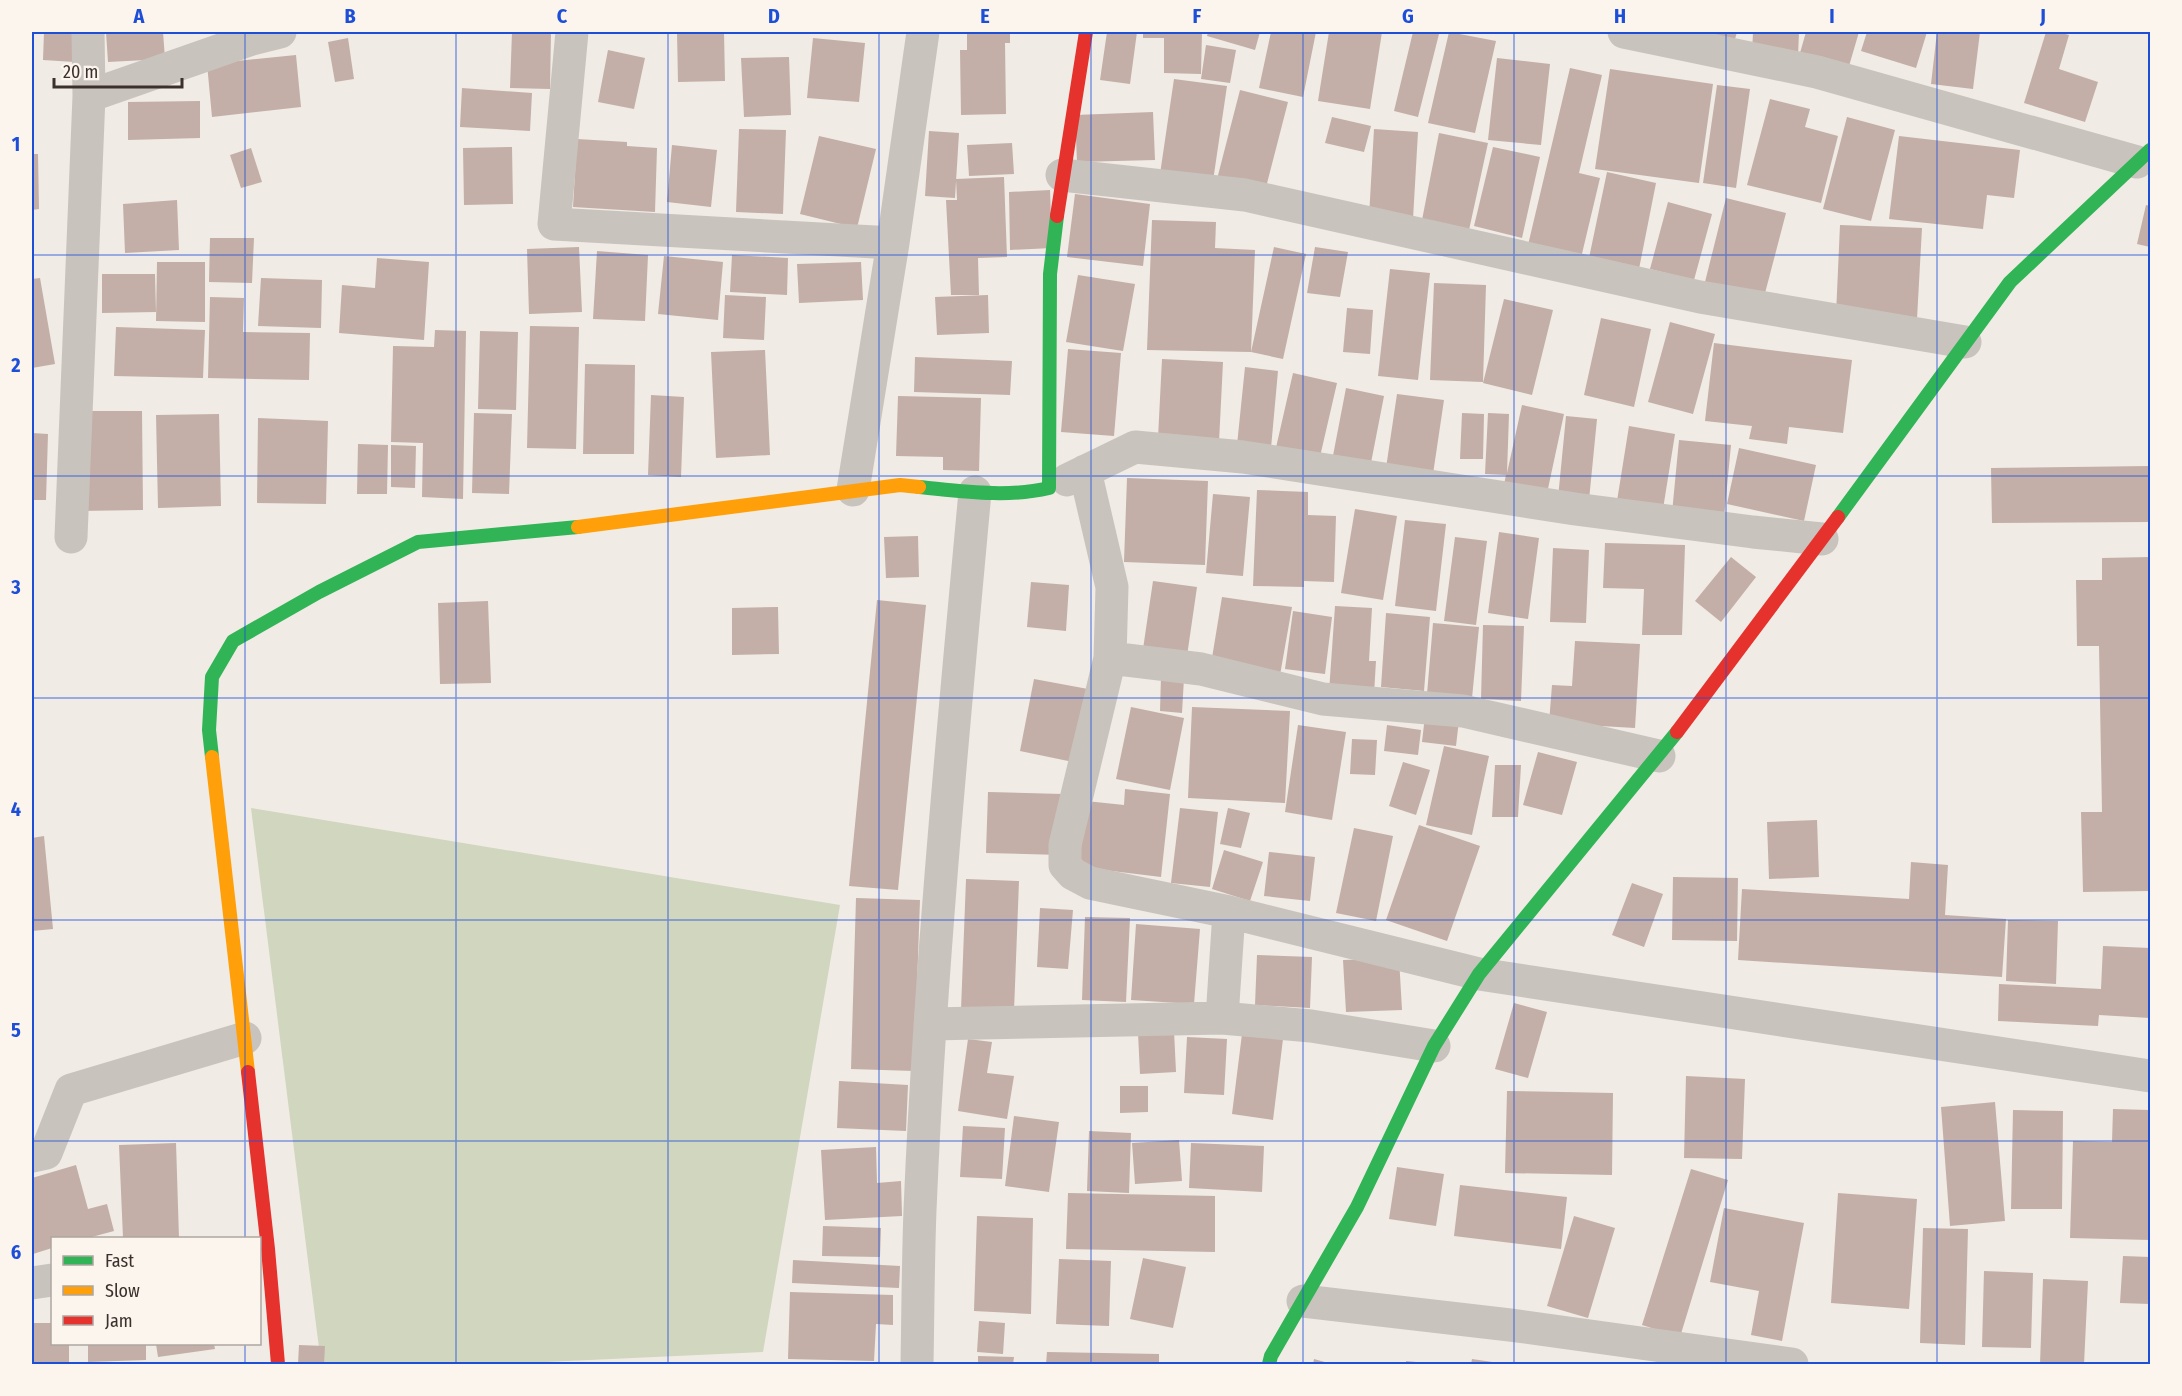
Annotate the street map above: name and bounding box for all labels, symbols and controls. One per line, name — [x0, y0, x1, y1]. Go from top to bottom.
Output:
text: A — [133, 4, 146, 28]
text: B — [344, 4, 356, 28]
text: C — [557, 4, 568, 28]
text: D — [768, 4, 780, 28]
text: E — [980, 4, 990, 28]
text: F — [1193, 4, 1202, 28]
text: G — [1402, 4, 1414, 28]
text: H — [1614, 4, 1626, 28]
text: I — [1829, 4, 1835, 28]
text: J — [2039, 4, 2046, 28]
scale bar — [54, 51, 182, 89]
text: 20 m — [63, 61, 98, 83]
text: 1 — [12, 132, 20, 156]
text: 2 — [10, 353, 21, 377]
text: 3 — [10, 575, 21, 599]
text: 4 — [11, 797, 21, 821]
text: 5 — [11, 1018, 21, 1042]
legend — [51, 1237, 261, 1345]
text: 6 — [11, 1240, 21, 1264]
text: Fast — [105, 1250, 134, 1272]
text: Slow — [105, 1280, 140, 1302]
text: Jam — [105, 1310, 133, 1332]

